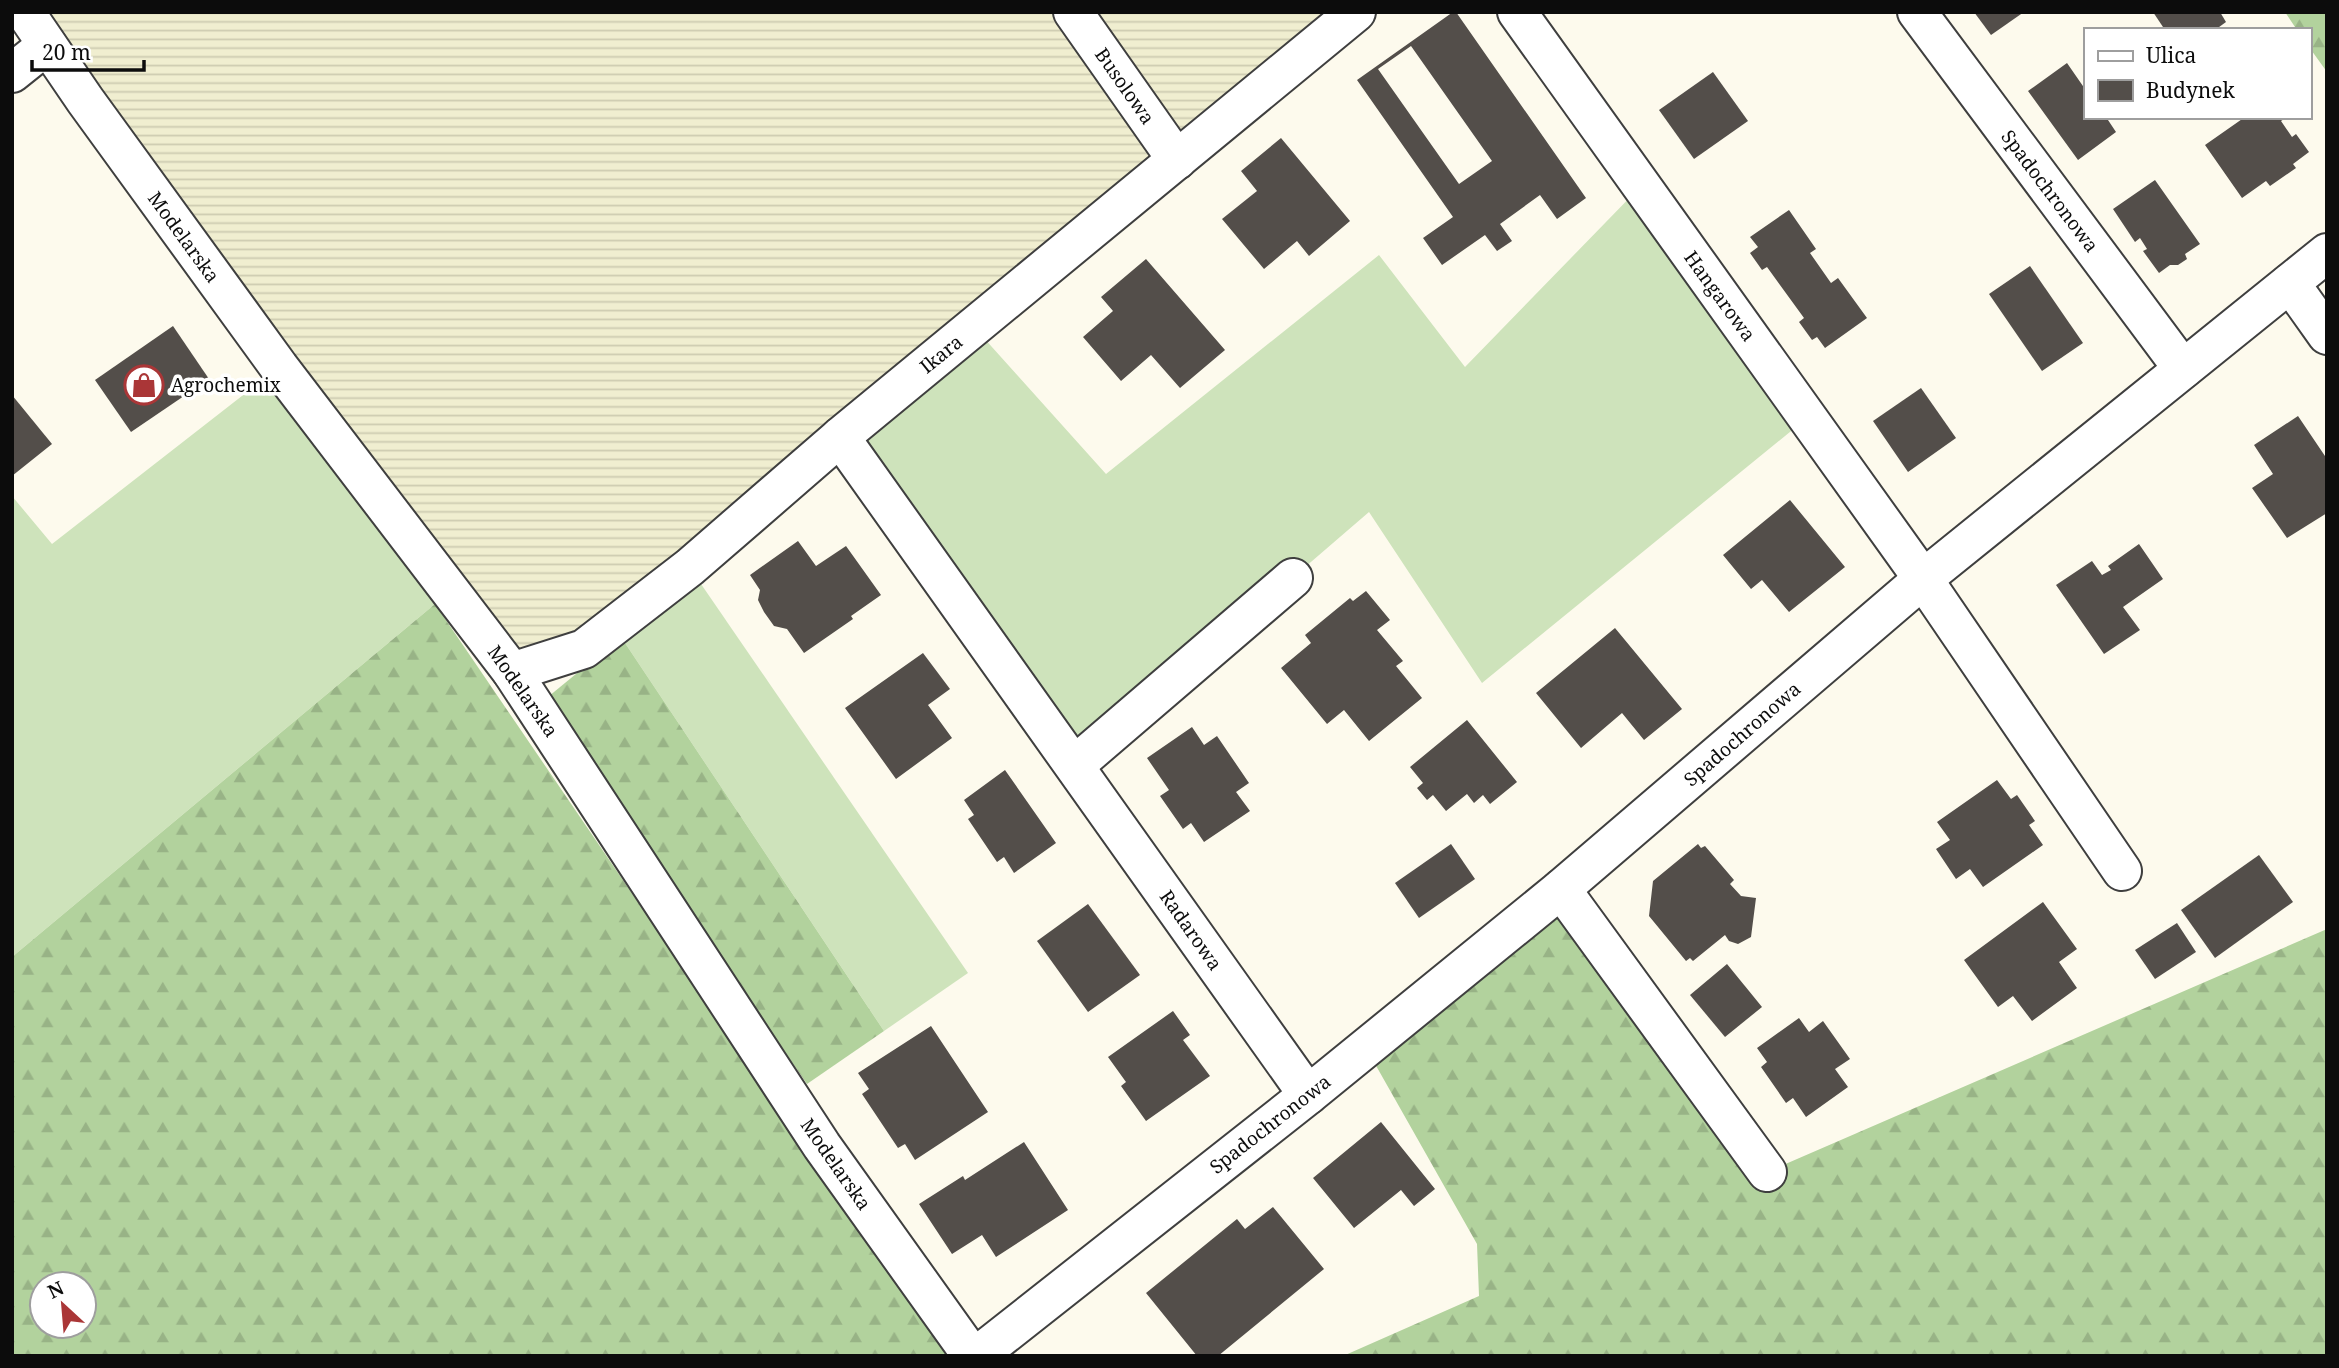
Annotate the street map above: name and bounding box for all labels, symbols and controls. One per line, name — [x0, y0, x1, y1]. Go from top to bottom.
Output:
scale bar — [32, 28, 144, 72]
legend — [2084, 28, 2311, 119]
text: 20 m — [42, 38, 91, 66]
text: Ulica — [2146, 41, 2196, 69]
street label: Busolowa — [1089, 43, 1161, 129]
text: Budynek — [2146, 76, 2236, 104]
street label: Spadochronowa — [1995, 124, 2105, 258]
street label: Modelarska — [142, 186, 226, 288]
street label: Hangarowa — [1678, 246, 1762, 346]
street label: Ikara — [914, 329, 968, 379]
shop icon: Agrochemix — [123, 364, 165, 406]
place label: Agrochemix — [171, 372, 281, 398]
street label: Modelarska — [482, 640, 564, 742]
street label: Spadochronowa — [1678, 676, 1806, 792]
street label: Radarowa — [1154, 885, 1228, 975]
street label: Spadochronowa — [1204, 1069, 1336, 1179]
street label: Modelarska — [795, 1113, 877, 1215]
north arrow — [28, 1270, 98, 1340]
text: N — [43, 1275, 68, 1305]

